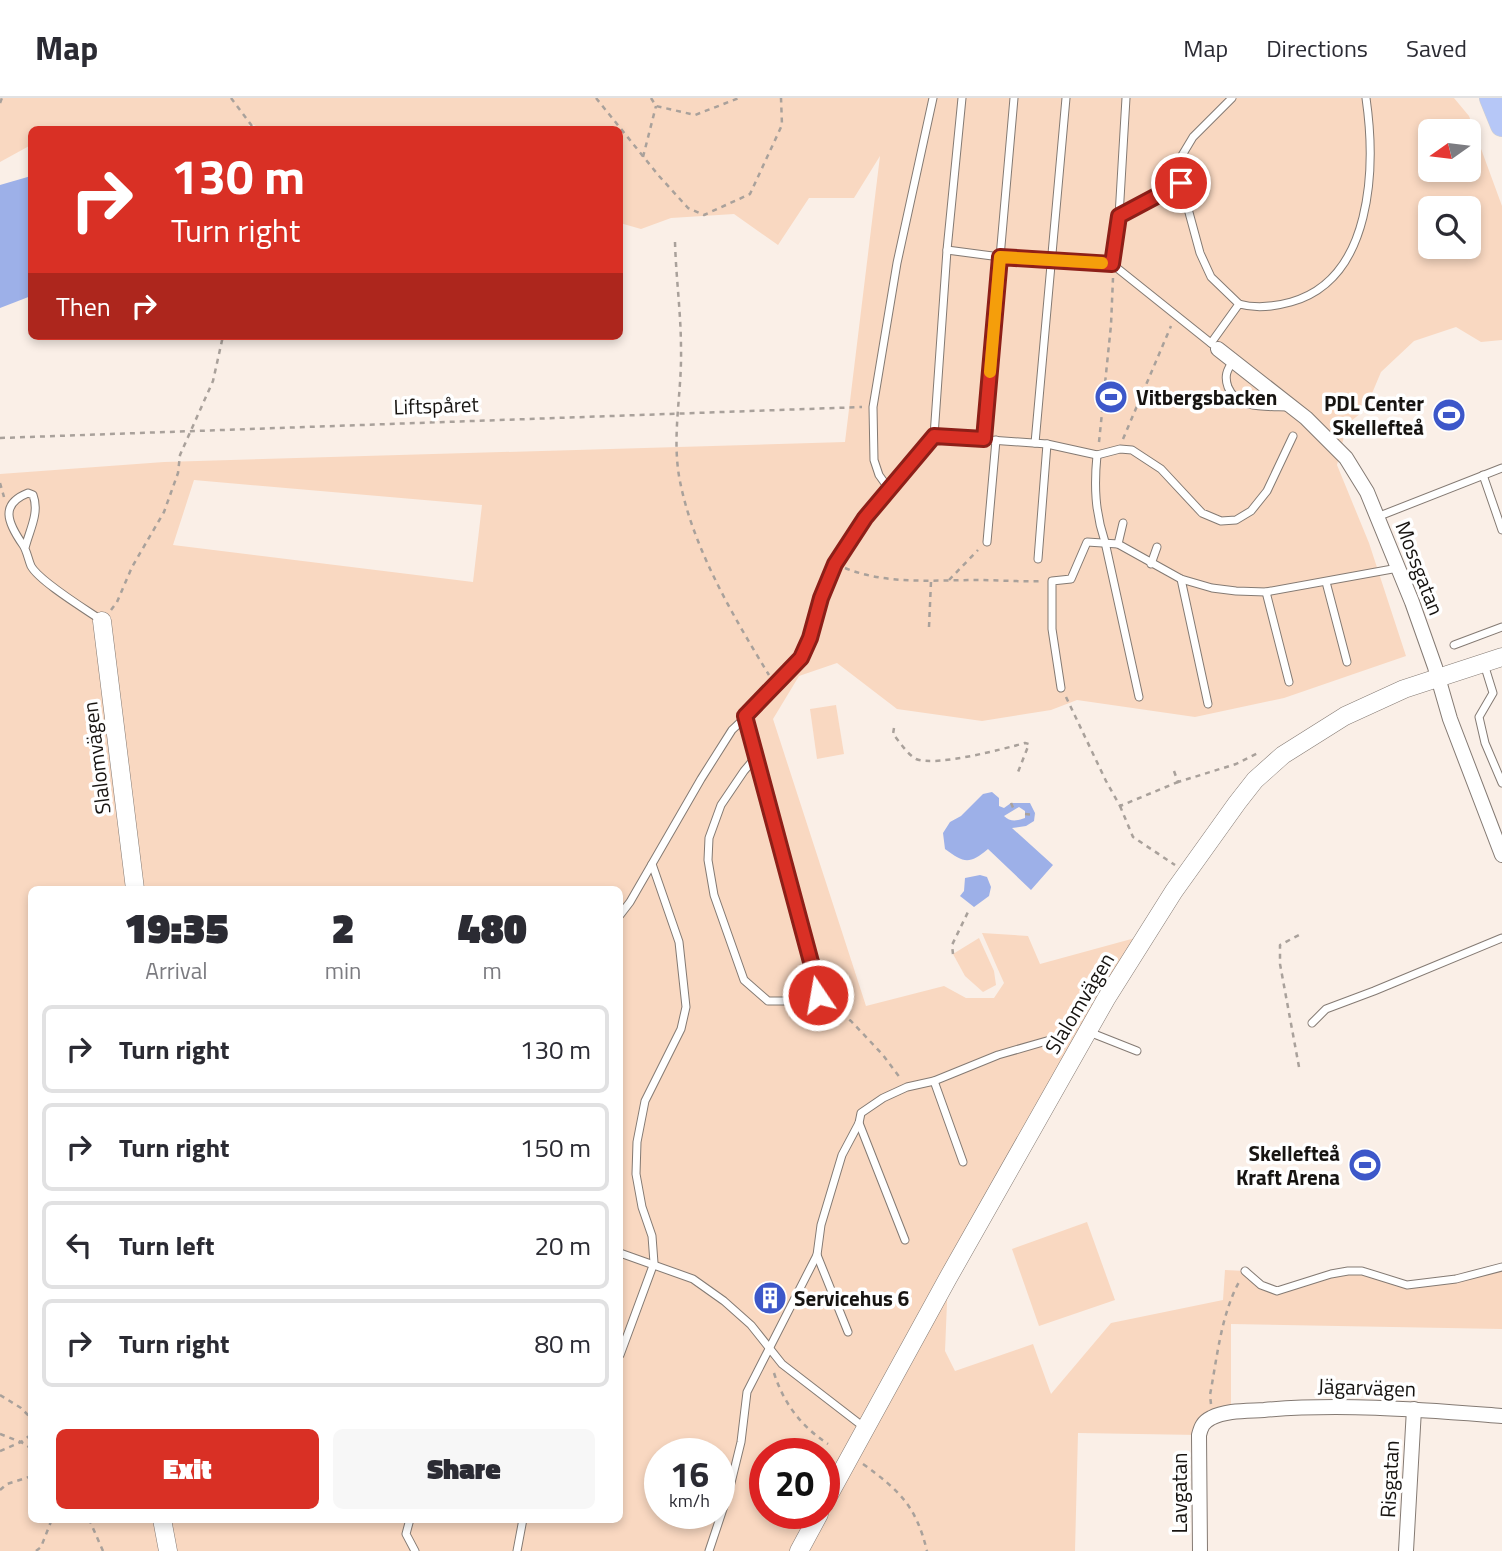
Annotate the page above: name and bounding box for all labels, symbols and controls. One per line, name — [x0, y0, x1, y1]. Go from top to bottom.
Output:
text: Map — [35, 23, 98, 73]
text: Map — [1183, 30, 1228, 66]
text: Directions — [1266, 30, 1368, 66]
text: Saved — [1406, 30, 1467, 66]
north arrow — [1418, 119, 1480, 182]
map controls — [1418, 119, 1481, 259]
text: 130 m — [171, 138, 305, 213]
pin — [1151, 153, 1211, 213]
icon: right — [56, 154, 147, 245]
icon: arrive — [1162, 164, 1200, 202]
button: search — [1418, 196, 1481, 259]
text: Turn right — [171, 206, 300, 254]
text: Then — [56, 287, 111, 326]
icon: right — [125, 287, 163, 325]
sports icon: Vitbergsbacken — [1092, 378, 1130, 416]
place label: Vitbergsbacken — [1136, 381, 1277, 413]
street label: Liftspåret — [393, 387, 480, 422]
place label: PDL Center Skellefteå — [1324, 387, 1424, 443]
sports icon: PDL Center Skellefteå — [1430, 396, 1468, 434]
street label: Mossgatan — [1387, 516, 1453, 620]
street label: Slalomvägen — [73, 700, 119, 816]
text: 19:35 — [124, 895, 229, 959]
text: 2 — [332, 895, 355, 959]
text: 480 — [458, 895, 527, 959]
street label: Slalomvägen — [1036, 946, 1122, 1060]
text: Arrival — [145, 953, 208, 988]
text: min — [325, 953, 361, 988]
text: m — [483, 953, 502, 988]
position arrow — [781, 958, 855, 1032]
icon: right — [60, 1030, 98, 1068]
text: Turn right — [119, 1030, 230, 1069]
text: 130 m — [520, 1030, 591, 1069]
icon: right — [60, 1128, 98, 1166]
text: Turn right — [119, 1128, 230, 1167]
text: 150 m — [520, 1128, 591, 1167]
place label: Skellefteå Kraft Arena — [1236, 1137, 1340, 1193]
sports icon: Skellefteå Kraft Arena — [1346, 1146, 1384, 1184]
icon: left — [60, 1226, 98, 1264]
text: Turn left — [119, 1226, 214, 1265]
text: 20 m — [534, 1226, 591, 1265]
building icon: Servicehus 6 — [751, 1279, 789, 1317]
place label: Servicehus 6 — [794, 1282, 910, 1314]
icon: right — [60, 1324, 98, 1362]
text: Turn right — [119, 1324, 230, 1363]
text: 80 m — [534, 1324, 591, 1363]
street label: Jägarvägen — [1317, 1369, 1417, 1405]
button: Exit — [56, 1429, 319, 1509]
button: Share — [333, 1429, 595, 1509]
speed limit sign: 20 — [749, 1438, 840, 1529]
street label: Risgatan — [1371, 1439, 1407, 1519]
text: 16 — [670, 1447, 709, 1501]
street label: Lavgatan — [1163, 1453, 1195, 1533]
text: km/h — [669, 1487, 710, 1514]

